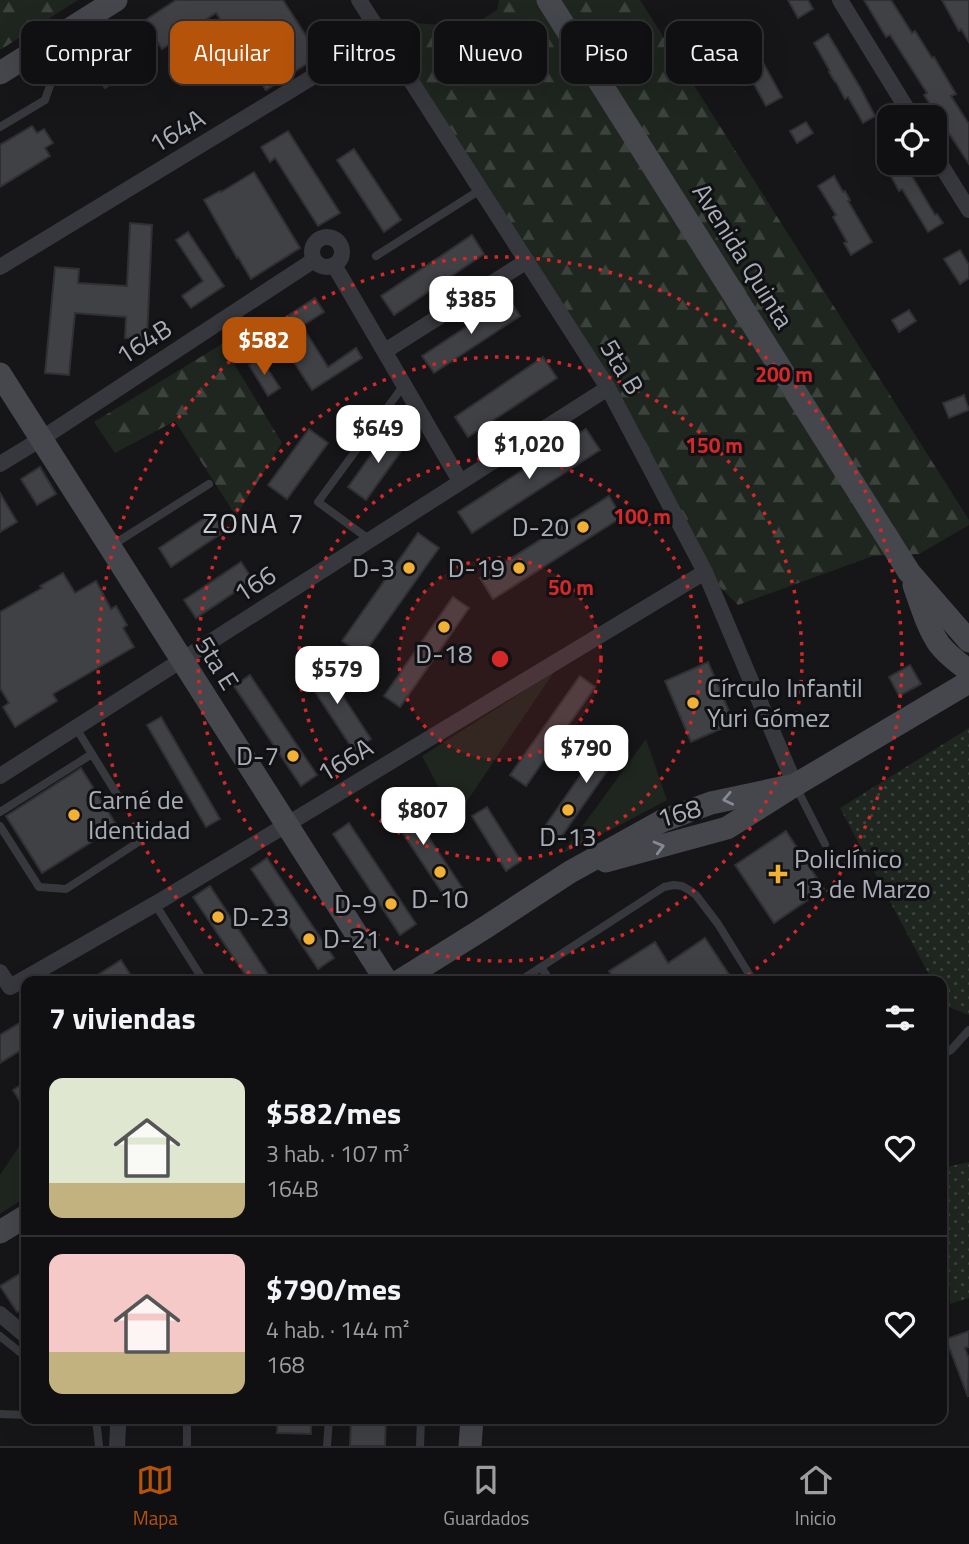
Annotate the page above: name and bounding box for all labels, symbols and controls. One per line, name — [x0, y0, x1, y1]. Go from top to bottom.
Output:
chip: Comprar — [21, 21, 156, 84]
chip: Alquilar — [170, 21, 294, 84]
chip: Filtros — [308, 21, 420, 84]
chip: Nuevo — [434, 21, 547, 84]
chip: Piso — [561, 21, 652, 84]
chip: Casa — [666, 21, 762, 84]
street label: 164A — [141, 99, 212, 163]
map controls — [877, 105, 947, 175]
button: locate — [877, 105, 947, 175]
street label: Avenida Quinta — [683, 175, 804, 336]
pin: $385 — [430, 276, 512, 336]
text: $385 — [445, 281, 497, 316]
street label: 164B — [108, 309, 179, 374]
pin: $582 — [223, 318, 305, 377]
text: $582 — [238, 322, 290, 357]
street label: 5ta B — [591, 332, 654, 402]
text: 200 m — [755, 358, 813, 390]
pin: $649 — [337, 406, 419, 465]
text: $649 — [352, 410, 404, 445]
pin: $1,020 — [472, 421, 586, 481]
text: $1,020 — [494, 426, 564, 461]
text: 150 m — [685, 429, 743, 461]
text: 100 m — [613, 500, 671, 532]
district label: ZONA 7 — [203, 501, 305, 544]
place label: D-20 — [512, 507, 569, 546]
marker: D-20 — [575, 519, 591, 535]
place label: D-3 — [352, 548, 395, 587]
place label: D-19 — [448, 548, 505, 587]
street label: 166 — [226, 555, 284, 612]
marker: D-3 — [401, 560, 417, 576]
marker: D-19 — [511, 560, 527, 576]
text: 50 m — [548, 571, 594, 603]
marker: D-18 — [436, 619, 452, 635]
street label: 5ta E — [186, 628, 249, 697]
place label: D-18 — [415, 634, 473, 673]
pin: $579 — [296, 646, 378, 706]
centre of rings — [488, 647, 512, 671]
text: $579 — [311, 651, 363, 686]
place label: Círculo Infantil Yuri Gómez — [707, 668, 863, 737]
marker: Círculo Infantil Yuri Gómez — [685, 695, 701, 711]
pin: $790 — [545, 726, 627, 785]
street label: 166A — [309, 728, 380, 792]
text: $790 — [560, 730, 612, 765]
place label: D-7 — [236, 736, 279, 775]
marker: D-7 — [285, 748, 301, 764]
place label: Carné de Identidad — [88, 780, 190, 849]
pin: $807 — [382, 788, 464, 847]
street label: 168 — [652, 788, 705, 837]
one-way arrow — [722, 791, 734, 806]
text: $807 — [397, 792, 449, 827]
marker: D-13 — [560, 802, 576, 818]
marker: Carné de Identidad — [66, 807, 82, 823]
place label: D-13 — [539, 817, 597, 856]
place label: Policlínico 13 de Marzo — [794, 839, 931, 908]
one-way arrow — [653, 841, 665, 856]
marker: D-10 — [432, 864, 448, 880]
marker: Policlínico 13 de Marzo — [768, 864, 788, 884]
place label: D-10 — [411, 879, 469, 918]
place label: D-9 — [334, 884, 377, 923]
marker: D-9 — [383, 896, 399, 912]
place label: D-23 — [232, 897, 289, 936]
marker: D-23 — [210, 909, 226, 925]
place label: D-21 — [323, 919, 380, 958]
marker: D-21 — [301, 931, 317, 947]
text: 7 viviendas — [49, 995, 196, 1041]
icon: filters — [881, 999, 919, 1037]
text: $582/mes — [266, 1090, 401, 1136]
icon: home — [105, 1106, 189, 1190]
icon: heart — [881, 1129, 919, 1167]
text: 3 hab. · 107 m² — [266, 1136, 409, 1171]
text: 164B — [266, 1171, 319, 1206]
text: $790/mes — [266, 1266, 401, 1312]
icon: home — [105, 1282, 189, 1366]
icon: heart — [881, 1305, 919, 1343]
text: 4 hab. · 144 m² — [266, 1312, 409, 1347]
text: 168 — [266, 1347, 305, 1382]
tab: Mapa — [133, 1461, 178, 1532]
tab: Guardados — [443, 1461, 529, 1532]
tab: Inicio — [795, 1461, 836, 1532]

